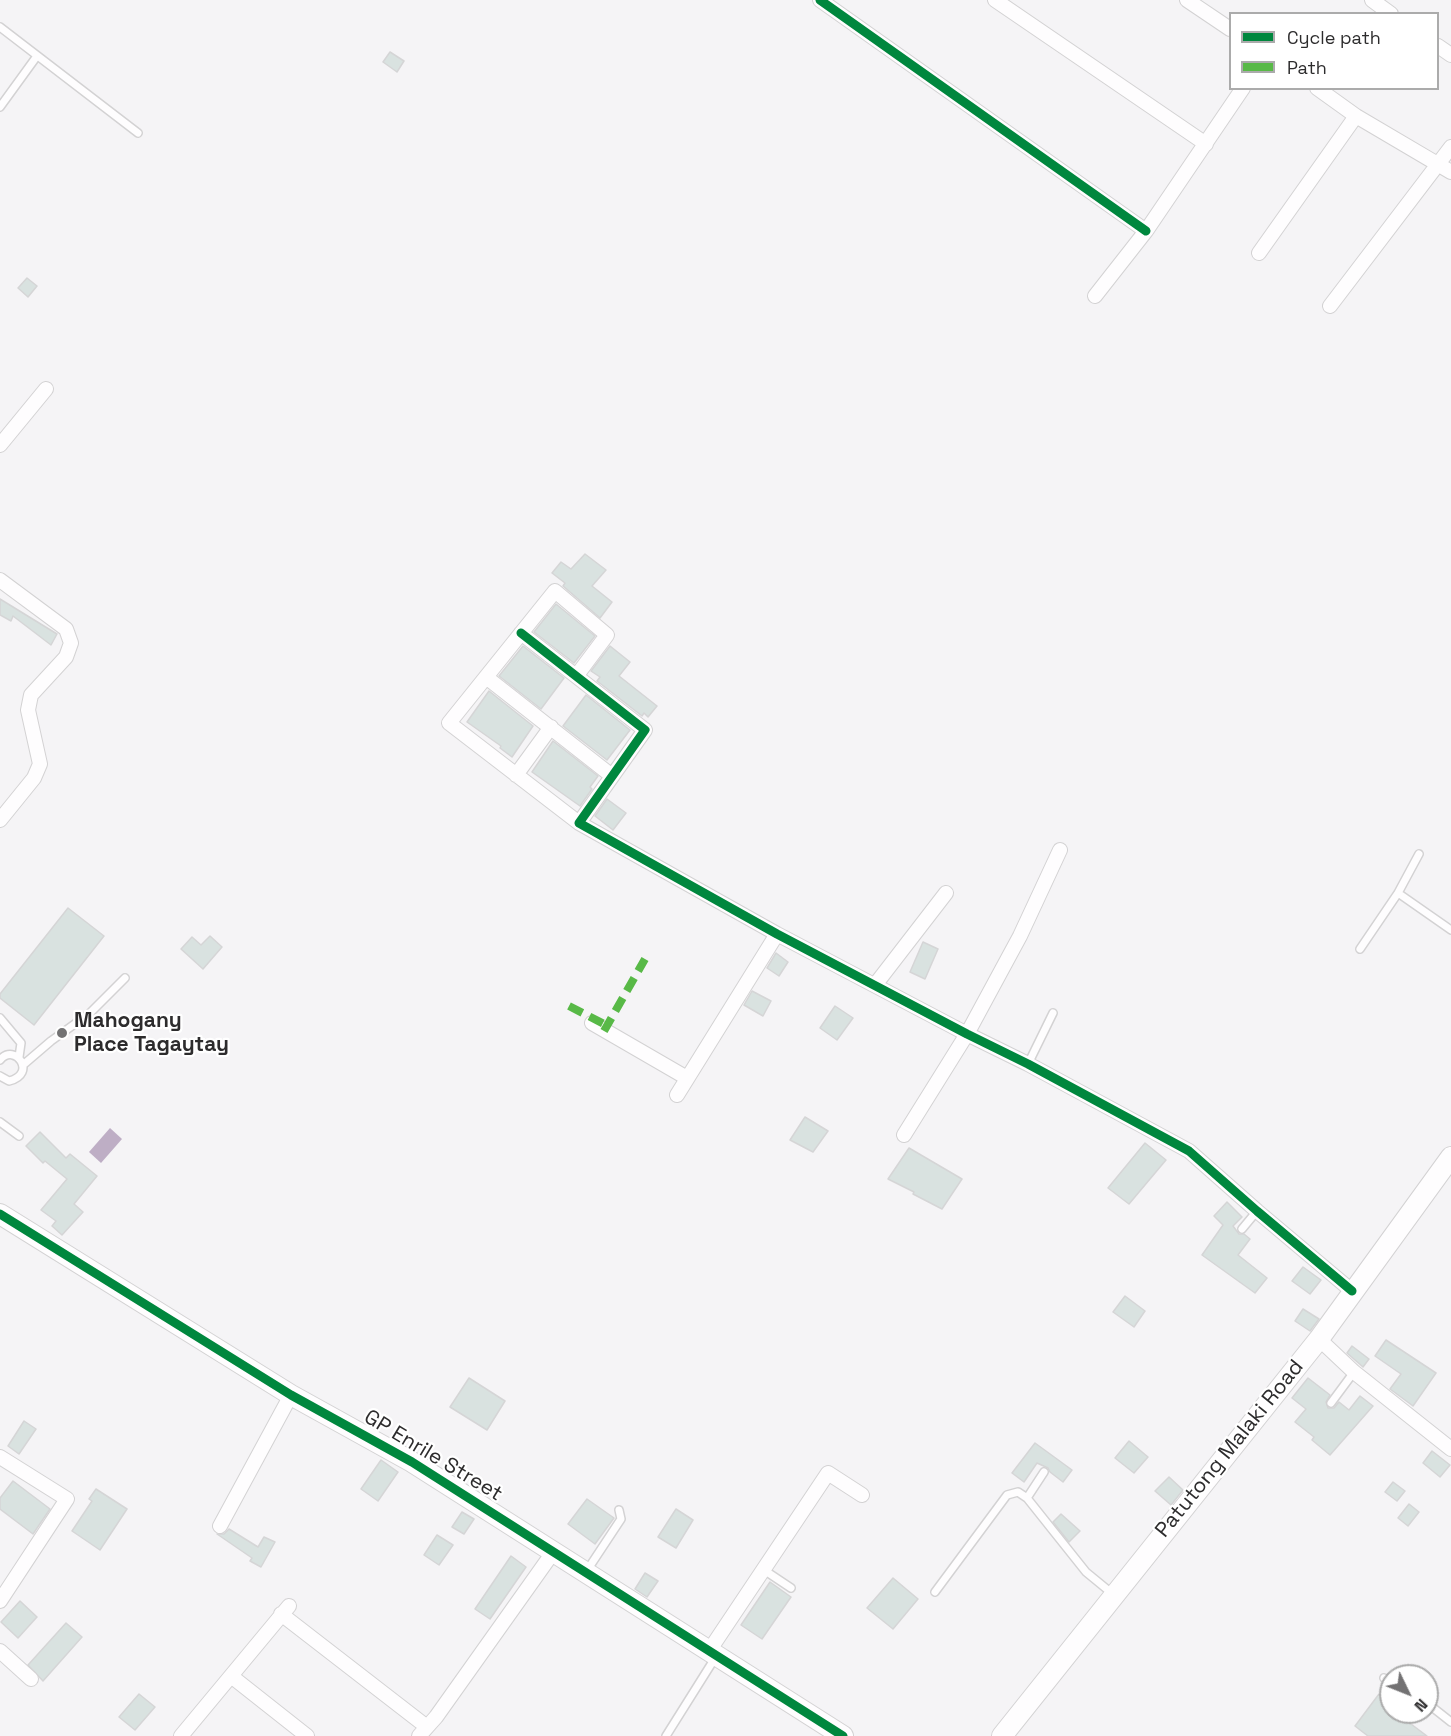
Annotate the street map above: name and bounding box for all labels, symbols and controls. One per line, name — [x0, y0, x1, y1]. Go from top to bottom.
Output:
legend — [1229, 12, 1439, 90]
text: Cycle path — [1287, 26, 1381, 49]
text: Path — [1287, 56, 1327, 79]
place label: Mahogany Place Tagaytay — [74, 1008, 229, 1058]
marker: Mahogany Place Tagaytay — [55, 1026, 69, 1040]
street label: Patutong Malaki Road — [1151, 1355, 1309, 1543]
street label: GP Enrile Street — [359, 1405, 507, 1507]
north arrow — [1379, 1664, 1439, 1724]
text: N — [1410, 1694, 1432, 1716]

